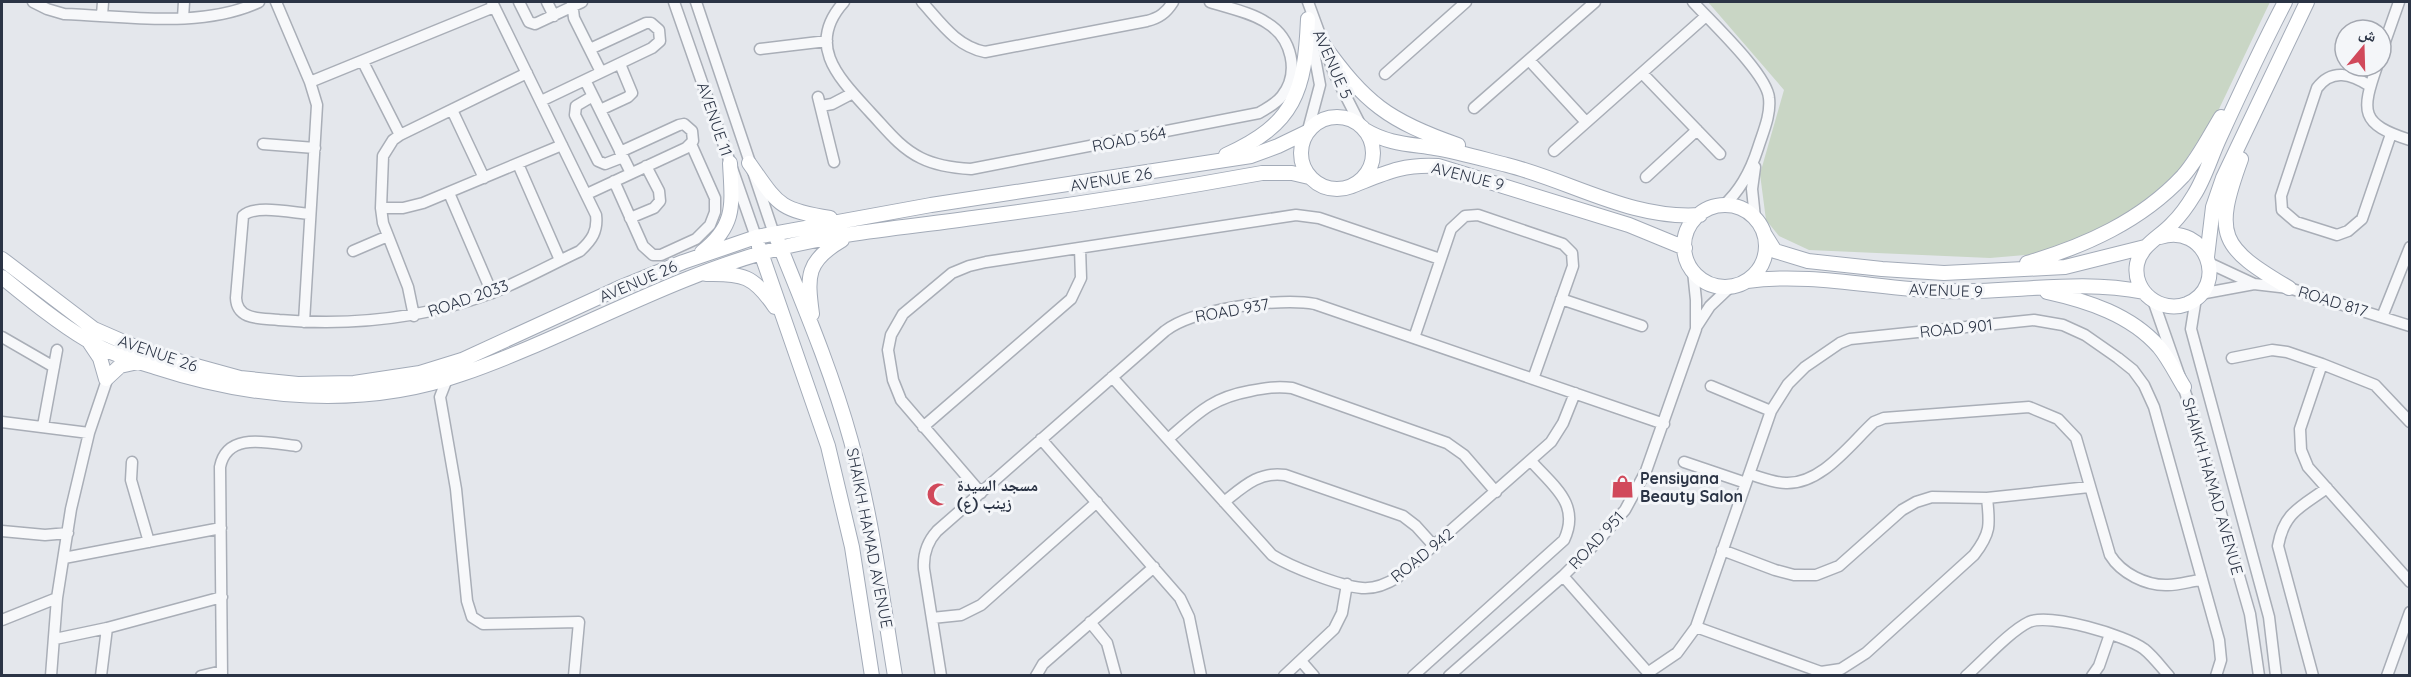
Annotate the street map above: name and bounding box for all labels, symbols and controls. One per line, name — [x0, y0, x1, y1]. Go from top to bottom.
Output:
north arrow — [2333, 18, 2393, 78]
text: ش — [2357, 22, 2379, 46]
street label: AVENUE 5 — [1309, 26, 1357, 102]
street label: AVENUE 11 — [693, 79, 737, 159]
street label: ROAD 564 — [1090, 122, 1168, 156]
street label: AVENUE 9 — [1430, 157, 1506, 195]
street label: AVENUE 26 — [1069, 163, 1154, 195]
street label: AVENUE 26 — [596, 256, 680, 306]
street label: ROAD 2033 — [425, 275, 511, 321]
street label: AVENUE 9 — [1909, 279, 1983, 301]
street label: ROAD 817 — [2296, 281, 2370, 321]
street label: ROAD 937 — [1194, 294, 1270, 326]
street label: ROAD 901 — [1918, 314, 1994, 342]
street label: AVENUE 26 — [116, 330, 201, 376]
street label: SHAIKH HAMAD AVENUE — [2178, 395, 2248, 577]
street label: SHAIKH HAMAD AVENUE — [843, 446, 897, 630]
place label: Pensiyana Beauty Salon — [1640, 468, 1743, 506]
shop icon: Pensiyana Beauty Salon — [1609, 474, 1635, 500]
place label: مسجد السيدة زينب (ع) — [957, 475, 1038, 514]
mosque icon: مسجد السيدة زينب (ع) — [926, 481, 952, 507]
street label: ROAD 951 — [1564, 507, 1628, 573]
street label: ROAD 942 — [1386, 523, 1458, 586]

